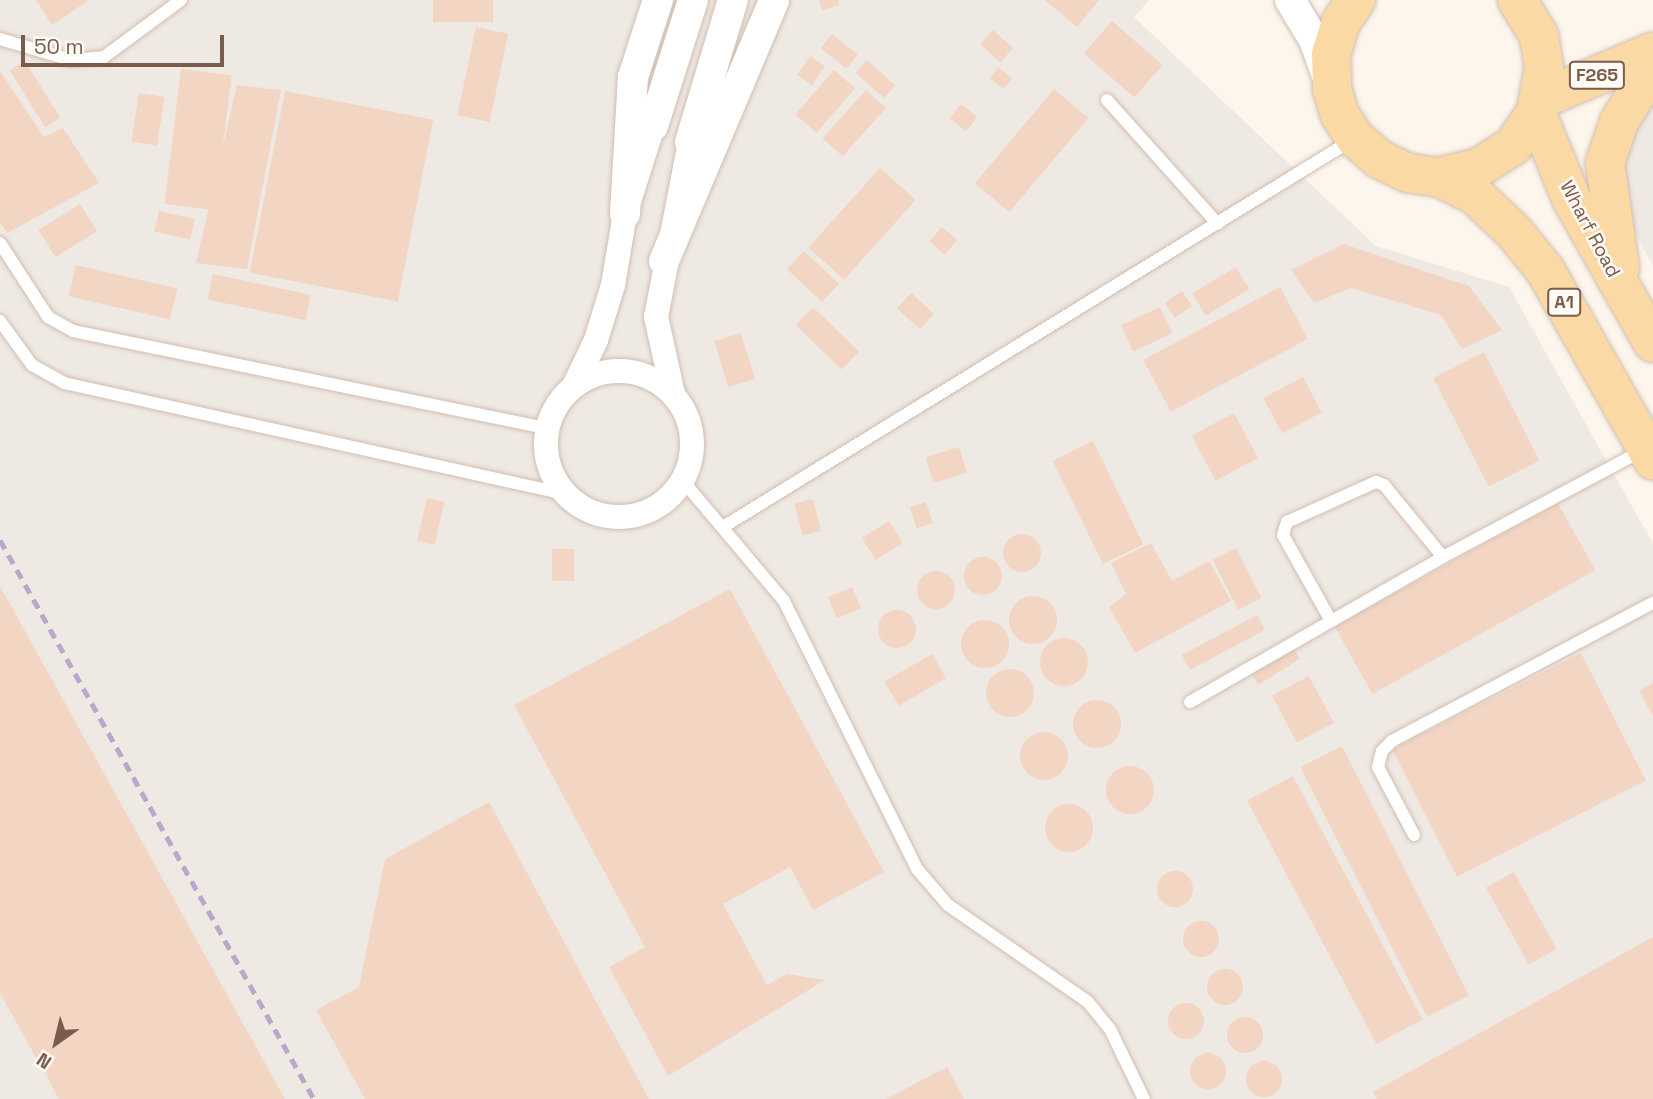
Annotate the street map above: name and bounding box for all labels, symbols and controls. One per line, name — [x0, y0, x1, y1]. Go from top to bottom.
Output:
scale bar — [24, 21, 228, 65]
text: 50 m — [34, 33, 84, 60]
road number: F265 — [1567, 60, 1627, 90]
street label: Wharf Road — [1555, 177, 1625, 281]
road number: A1 — [1546, 288, 1582, 316]
north arrow — [21, 1008, 91, 1078]
text: N — [32, 1047, 56, 1075]

